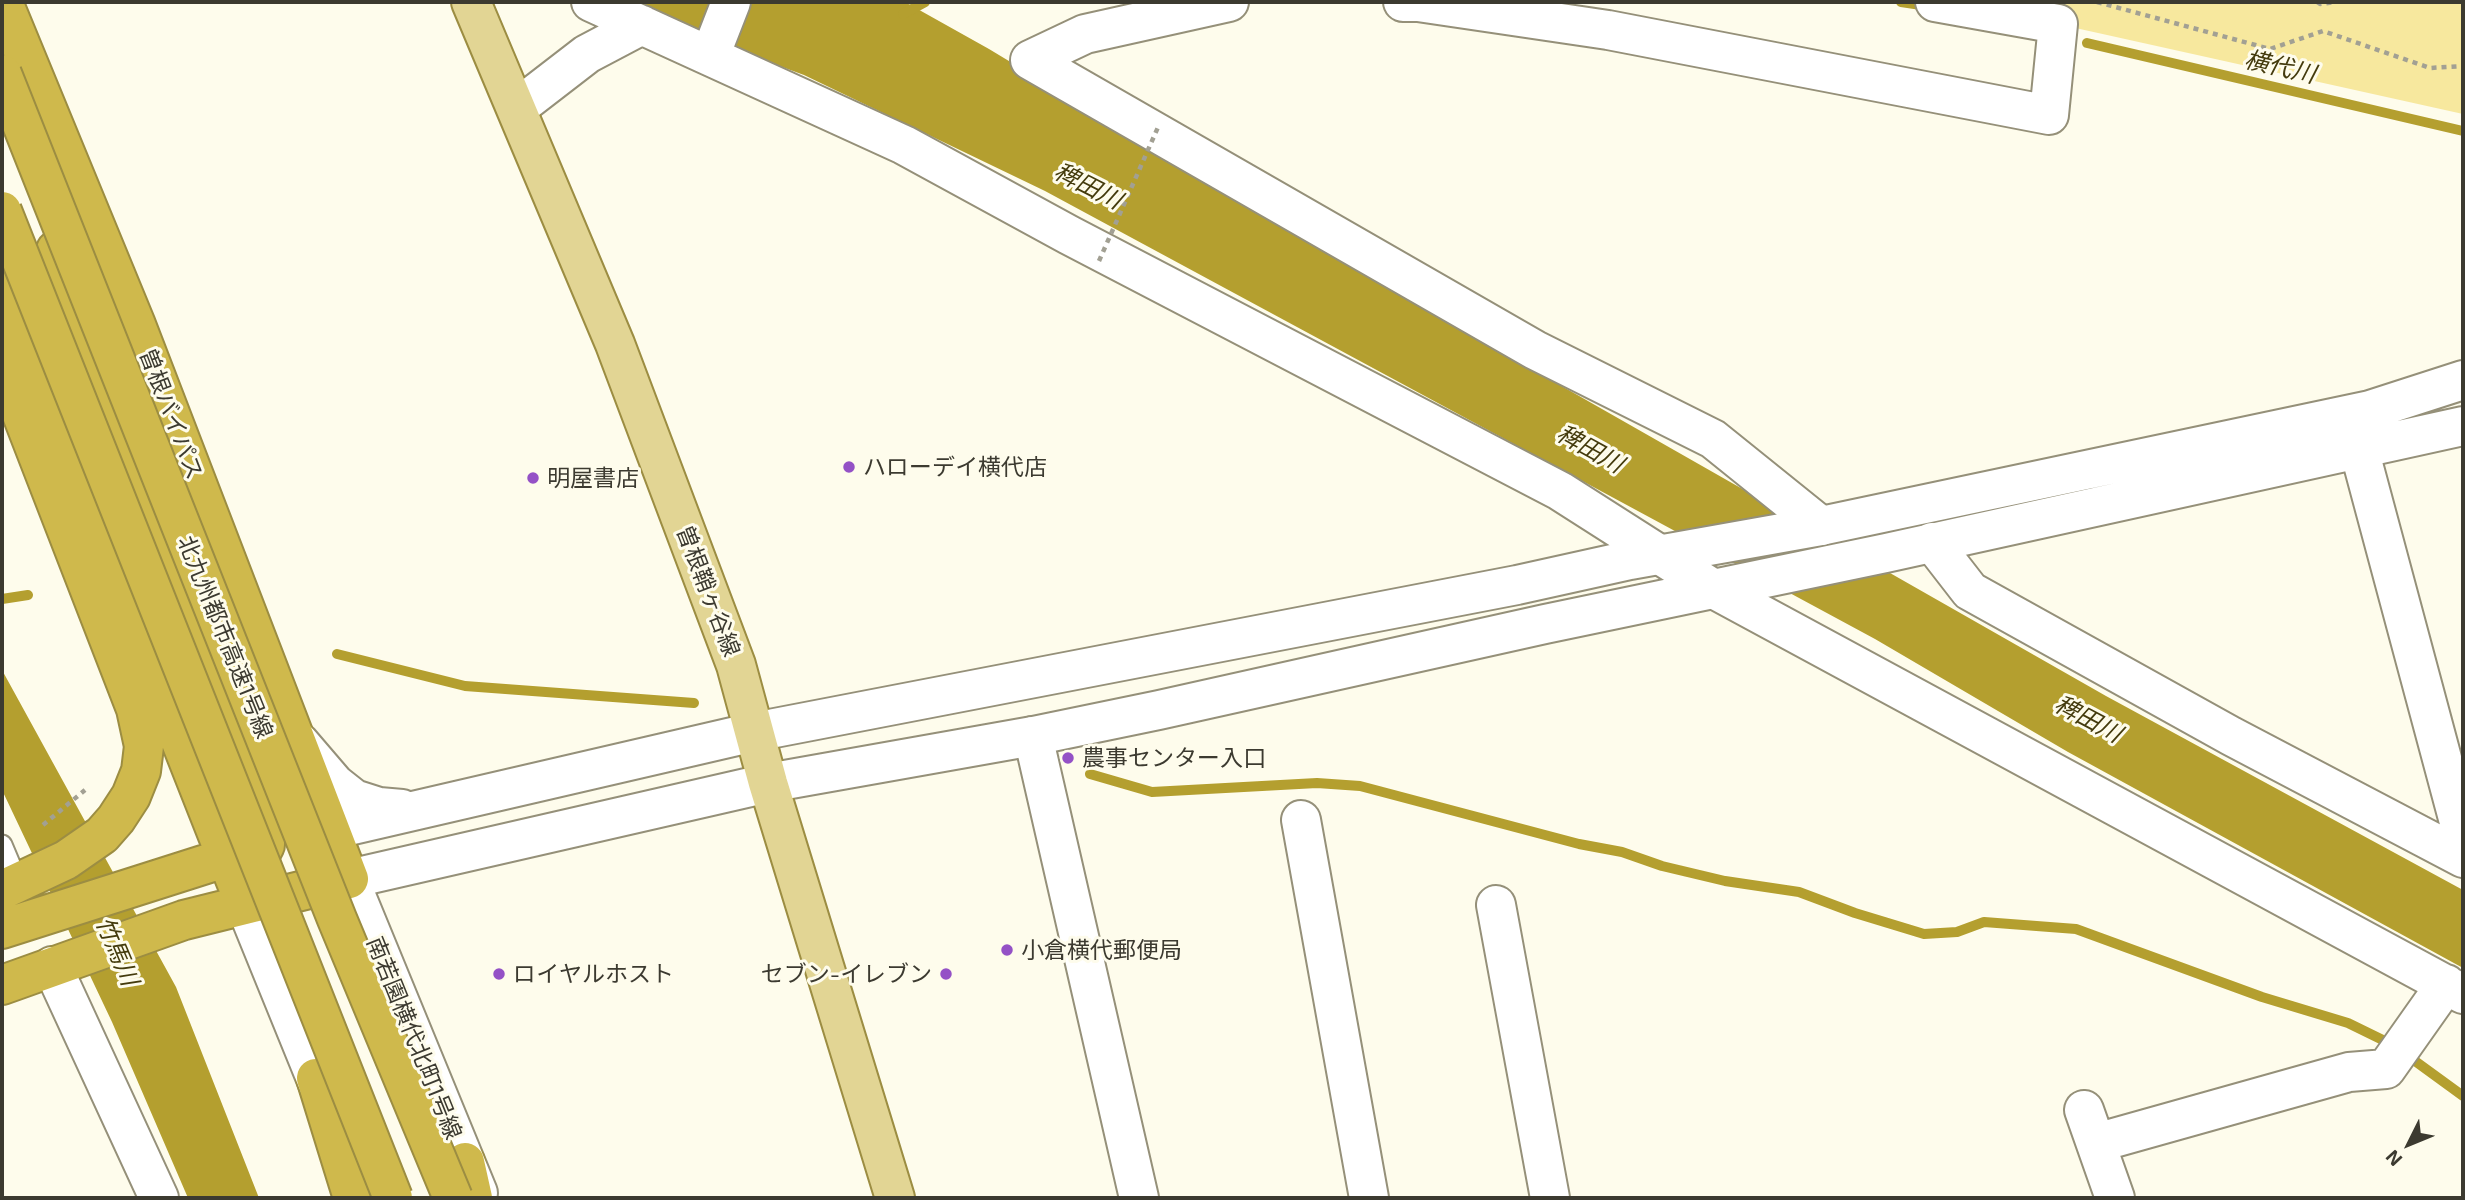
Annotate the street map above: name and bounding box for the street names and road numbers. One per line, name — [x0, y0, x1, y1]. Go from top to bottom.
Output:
street label: 曽根バイパス — [133, 345, 209, 483]
street label: 曽根鞘ヶ谷線 — [670, 522, 746, 660]
street label: 北九州都市高速1号線 — [172, 532, 278, 742]
street label: 南若園横代北町1号線 — [361, 933, 467, 1143]

